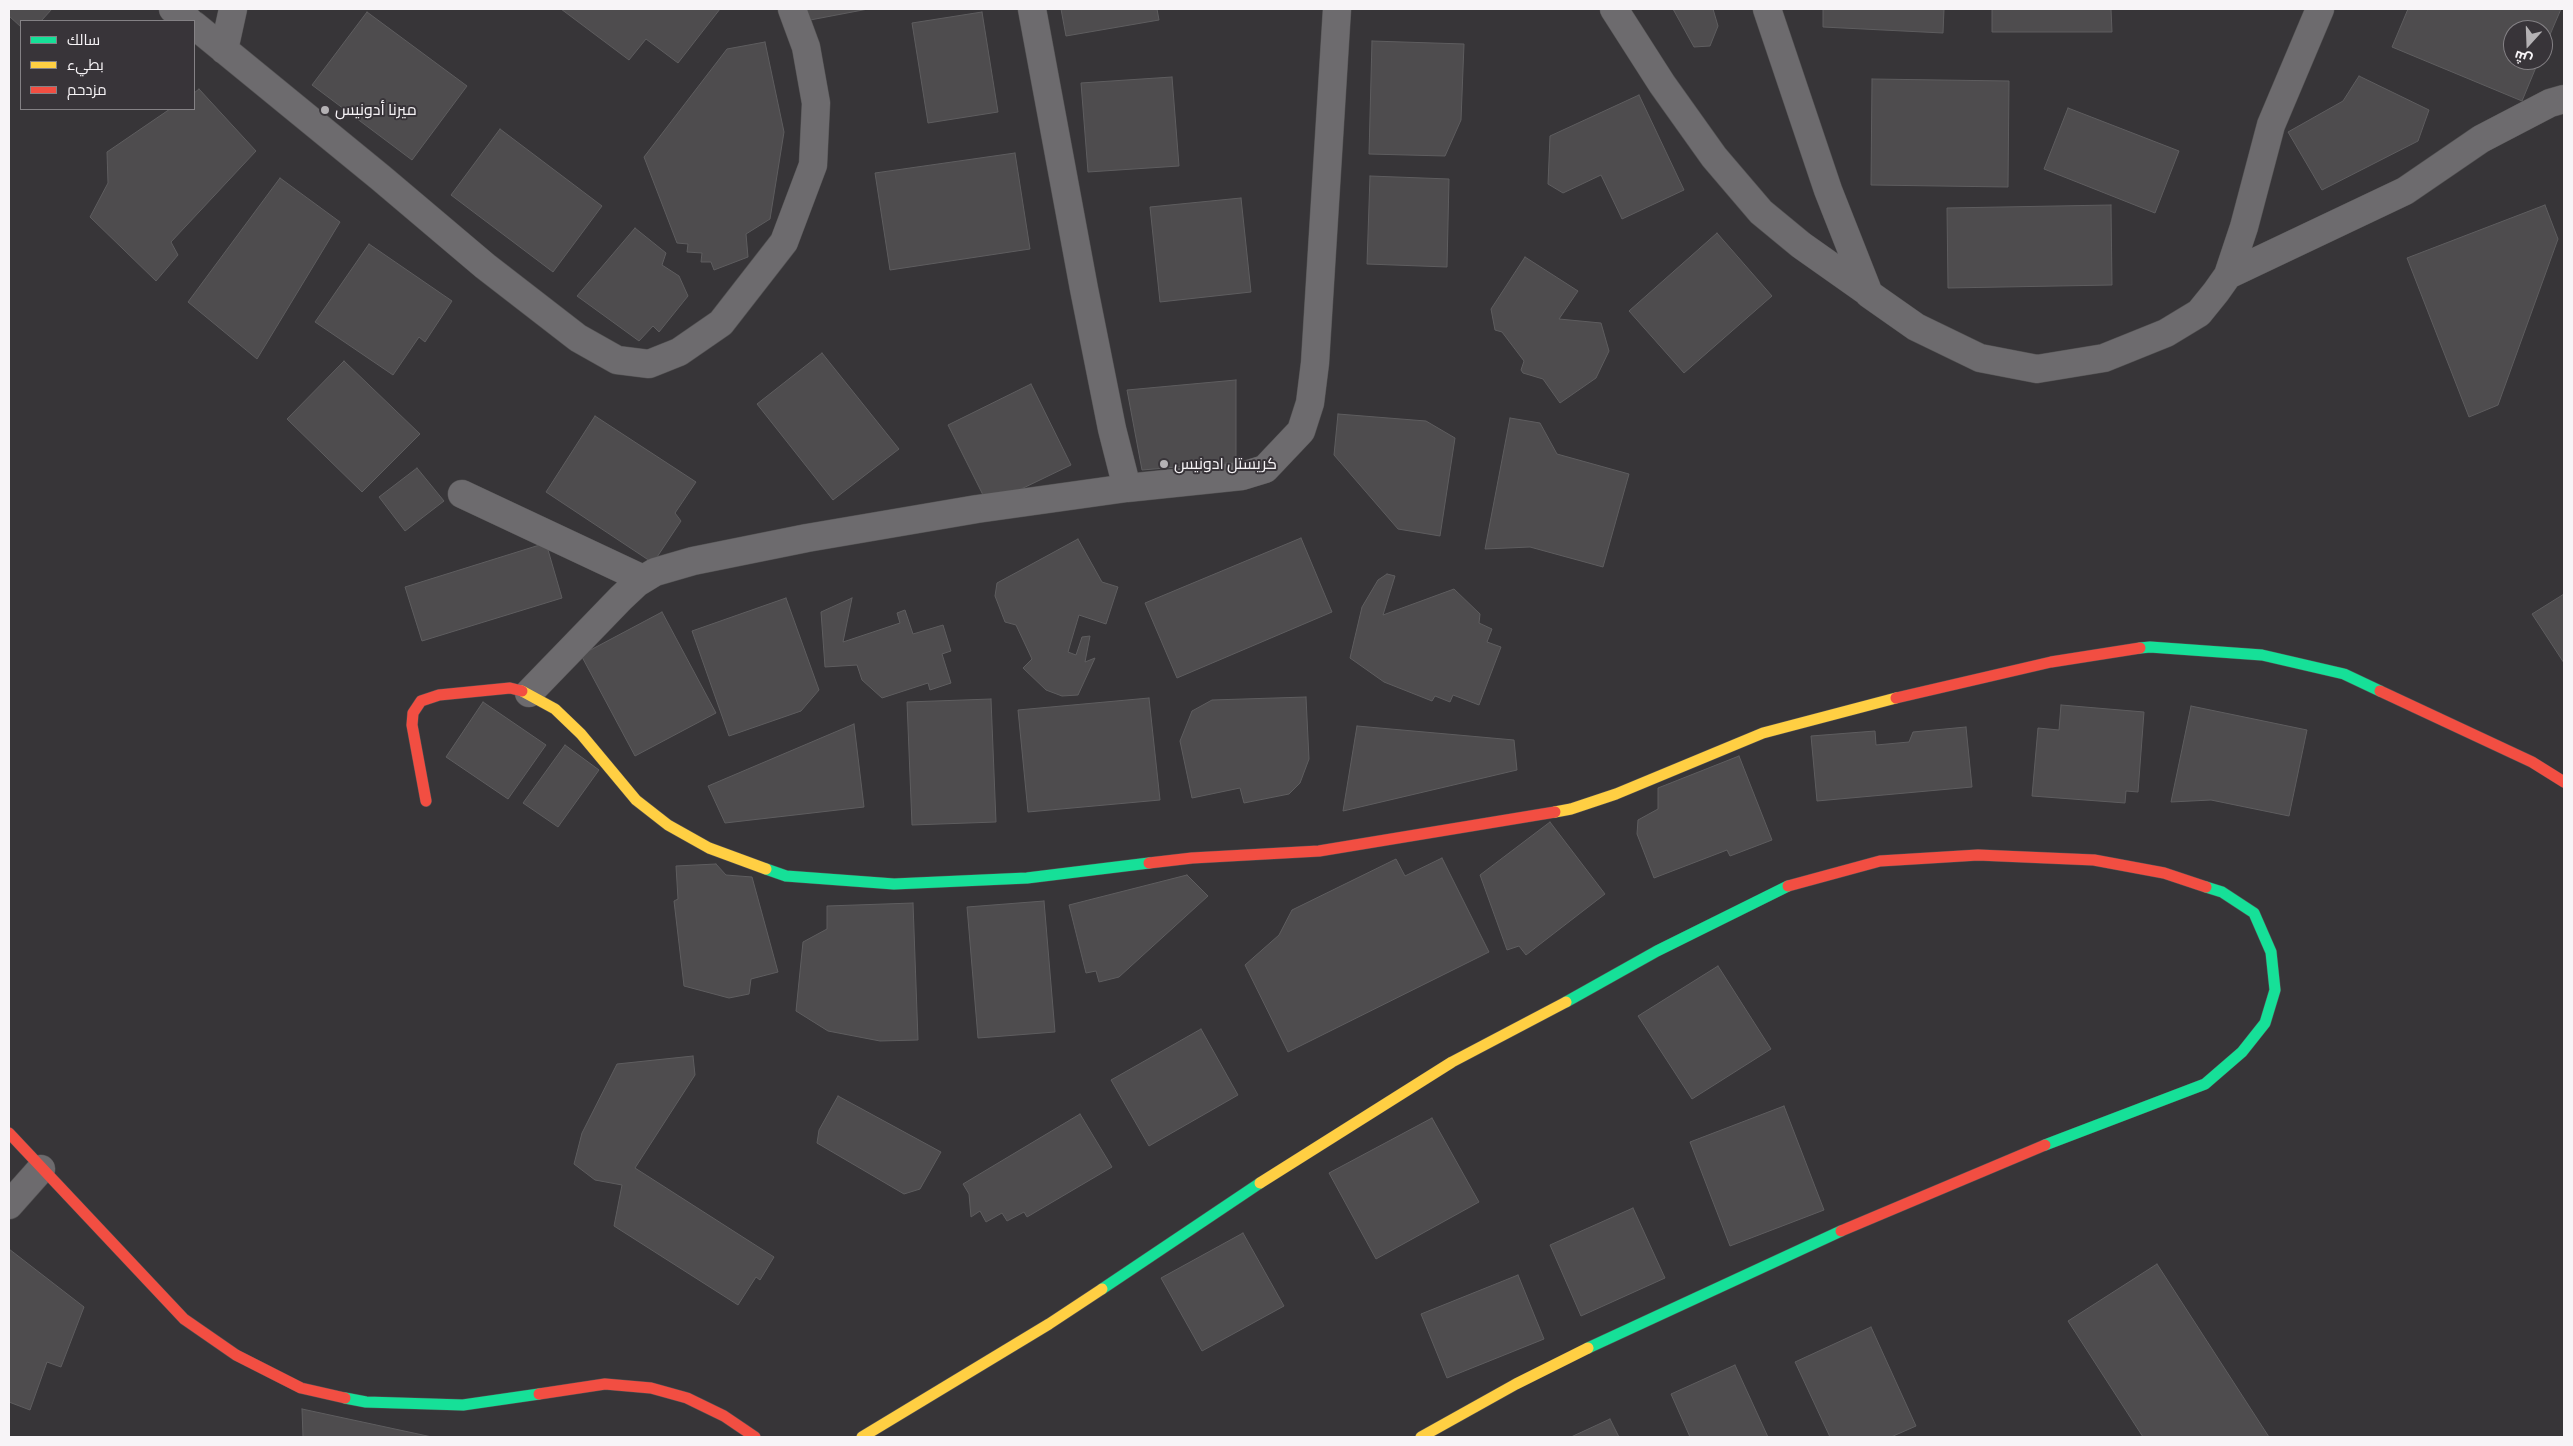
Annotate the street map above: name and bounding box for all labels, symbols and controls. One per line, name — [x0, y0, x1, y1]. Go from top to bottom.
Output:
legend — [20, 20, 195, 110]
north arrow — [2503, 20, 2553, 70]
text: سالك — [67, 30, 100, 48]
text: ش — [2512, 48, 2534, 70]
text: بطيء — [67, 55, 104, 73]
text: مزدحم — [67, 80, 107, 98]
place label: ميرنا أدونيس — [335, 100, 417, 120]
marker: ميرنا أدونيس — [319, 104, 331, 116]
place label: كريستل ادونيس — [1174, 454, 1277, 474]
marker: كريستل ادونيس — [1158, 458, 1170, 470]

